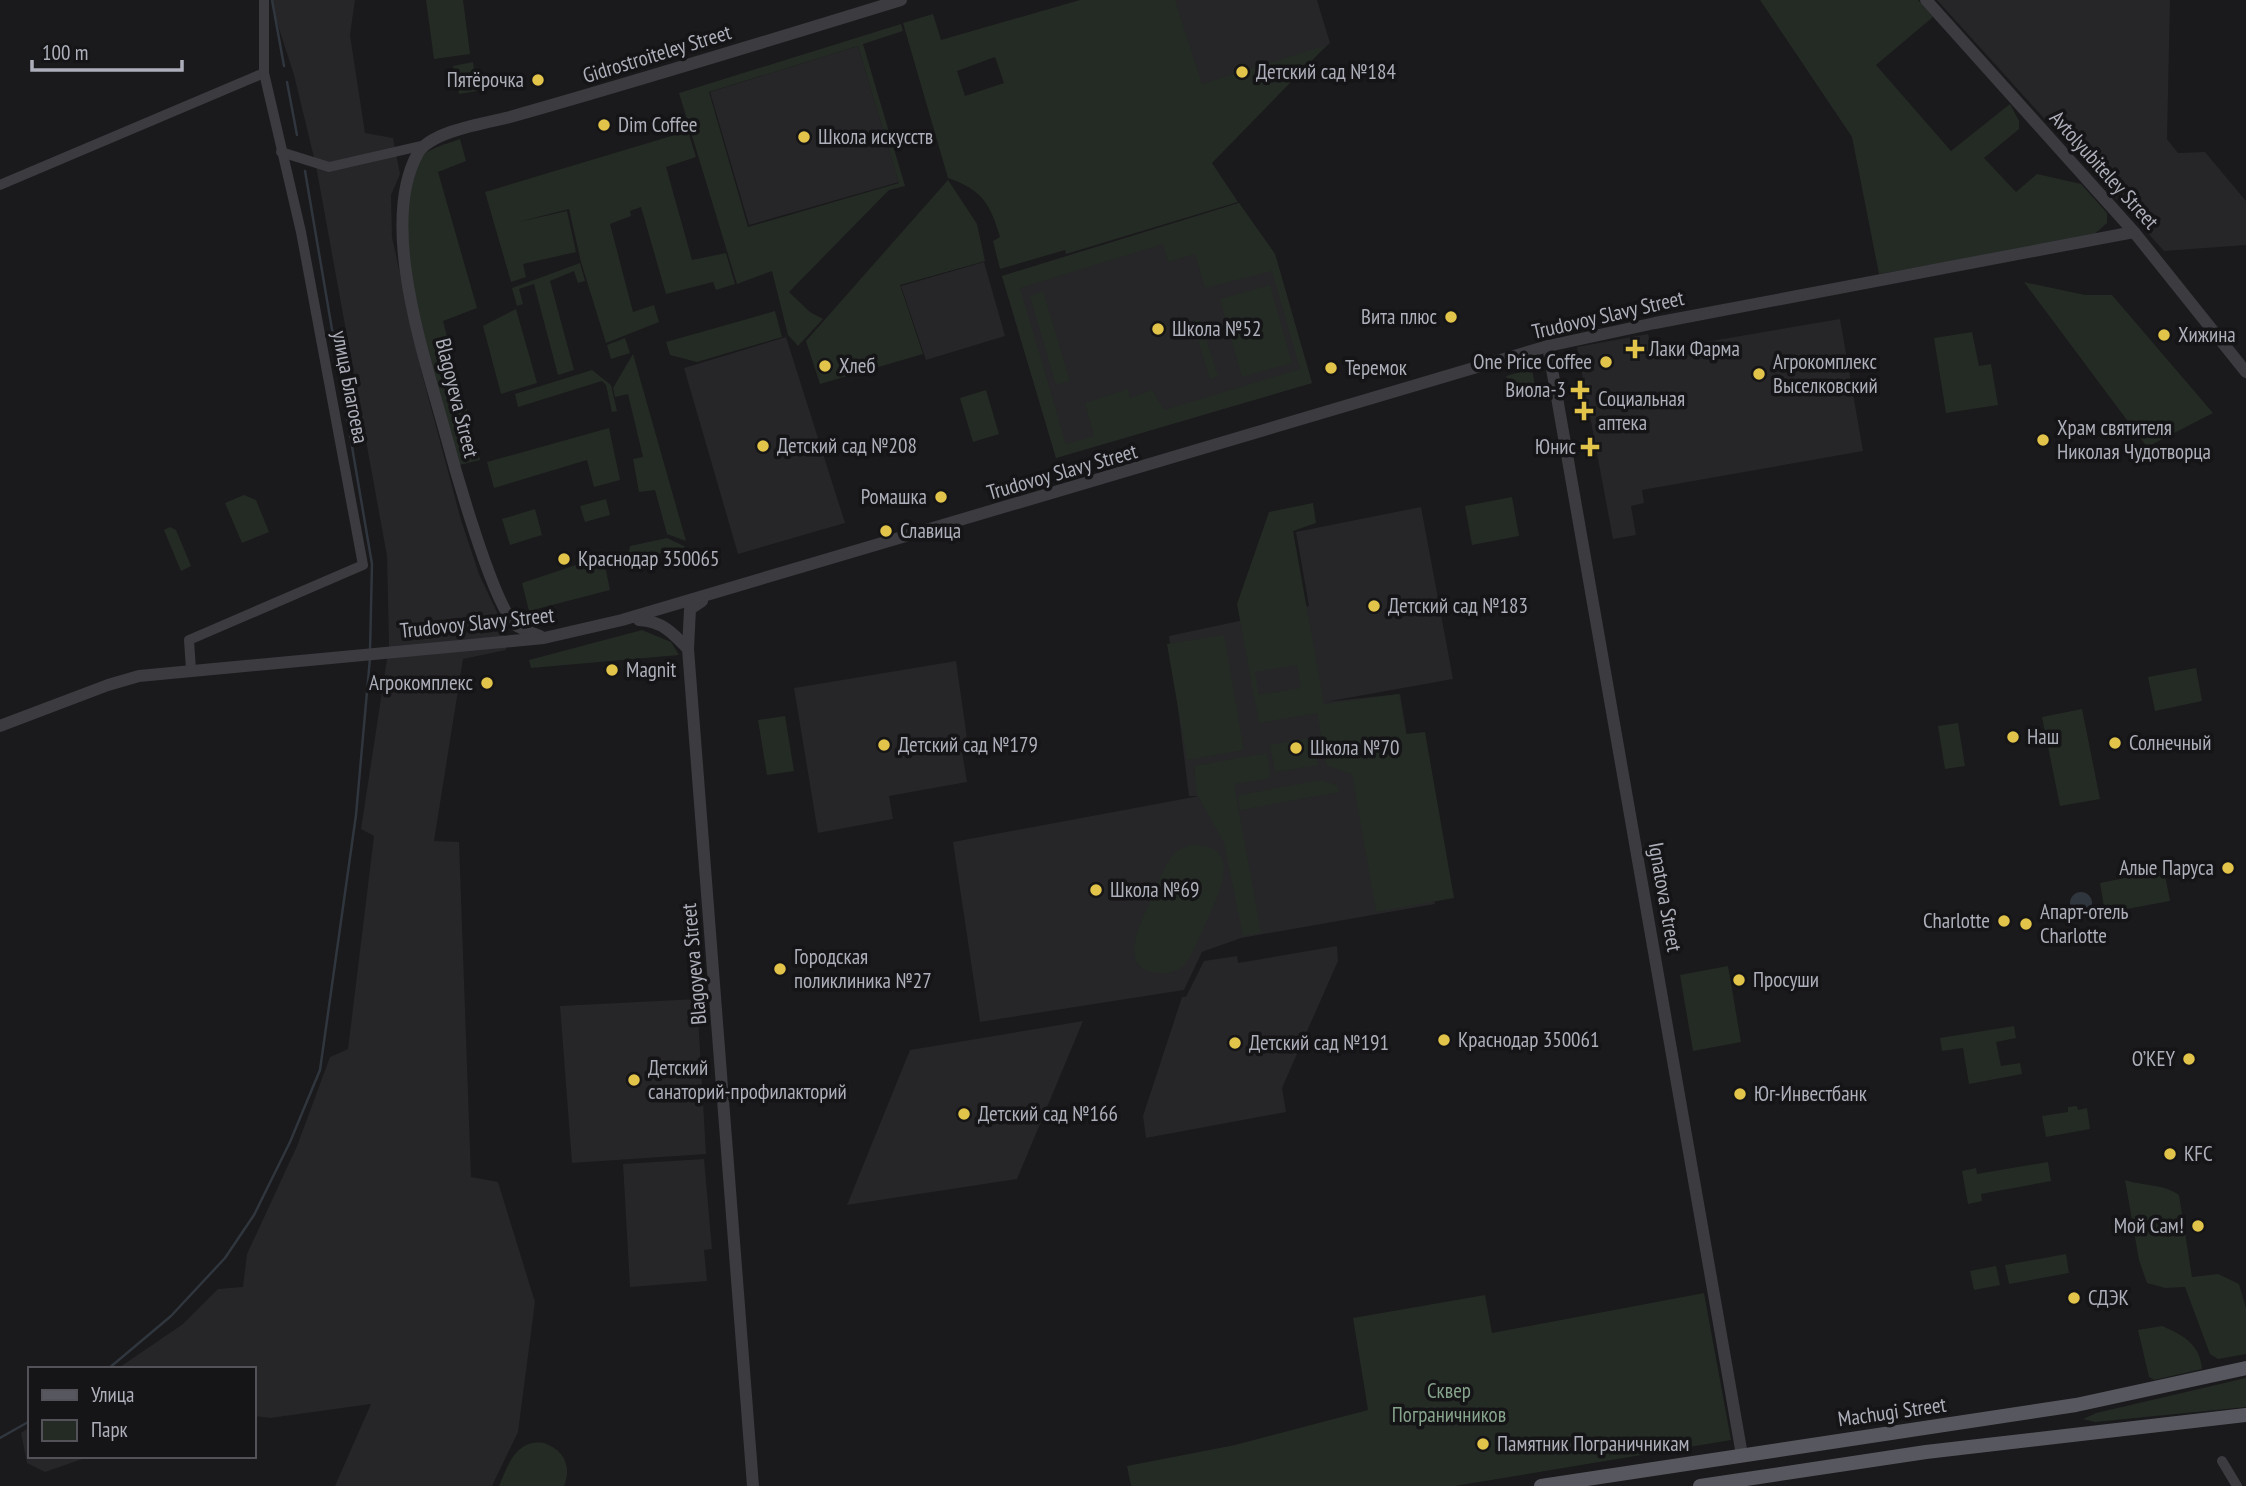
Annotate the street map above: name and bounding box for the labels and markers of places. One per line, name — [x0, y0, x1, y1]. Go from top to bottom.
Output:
place label: Детский сад №184 — [1256, 58, 1396, 85]
marker: Детский сад №184 — [1234, 64, 1250, 80]
place label: Пятёрочка — [447, 66, 524, 93]
marker: Пятёрочка — [530, 72, 546, 88]
place label: Dim Coffee — [618, 111, 697, 138]
marker: Dim Coffee — [596, 117, 612, 133]
place label: Школа искусств — [818, 123, 933, 150]
marker: Школа искусств — [796, 129, 812, 145]
place label: Вита плюс — [1361, 303, 1438, 330]
marker: Вита плюс — [1443, 309, 1459, 325]
place label: Школа №52 — [1172, 315, 1261, 342]
marker: Школа №52 — [1150, 321, 1166, 337]
place label: Хижина — [2178, 321, 2236, 348]
marker: Хижина — [2156, 327, 2172, 343]
place label: Лаки Фарма — [1648, 335, 1740, 362]
marker: Лаки Фарма — [1627, 341, 1643, 357]
place label: One Price Coffee — [1473, 348, 1592, 375]
place label: Агрокомплекс Выселковский — [1773, 348, 1878, 399]
place label: Хлеб — [839, 352, 875, 379]
place label: Теремок — [1345, 354, 1407, 381]
marker: One Price Coffee — [1598, 354, 1614, 370]
marker: Хлеб — [817, 358, 833, 374]
marker: Теремок — [1323, 360, 1339, 376]
marker: Агрокомплекс Выселковский — [1751, 366, 1767, 382]
place label: Виола-3 — [1505, 376, 1566, 403]
marker: Виола-3 — [1572, 382, 1588, 398]
place label: Социальная аптека — [1598, 385, 1685, 436]
marker: Социальная аптека — [1576, 403, 1592, 419]
place label: Храм святителя Николая Чудотворца — [2057, 414, 2211, 465]
place label: Детский сад №208 — [777, 432, 917, 459]
marker: Храм святителя Николая Чудотворца — [2035, 432, 2051, 448]
place label: Юнис — [1535, 433, 1577, 460]
marker: Детский сад №208 — [755, 438, 771, 454]
marker: Юнис — [1582, 439, 1598, 455]
place label: Ромашка — [861, 483, 927, 510]
marker: Ромашка — [933, 489, 949, 505]
place label: Славица — [900, 517, 961, 544]
marker: Славица — [878, 523, 894, 539]
place label: Краснодар 350065 — [578, 545, 719, 572]
marker: Краснодар 350065 — [556, 551, 572, 567]
place label: Детский сад №183 — [1388, 592, 1528, 619]
marker: Детский сад №183 — [1366, 598, 1382, 614]
place label: Magnit — [626, 656, 677, 683]
marker: Magnit — [604, 662, 620, 678]
place label: Агрокомплекс — [369, 669, 474, 696]
marker: Агрокомплекс — [479, 675, 495, 691]
place label: Наш — [2027, 723, 2059, 750]
marker: Наш — [2005, 729, 2021, 745]
place label: Солнечный — [2129, 729, 2211, 756]
place label: Детский сад №179 — [898, 731, 1038, 758]
place label: Школа №70 — [1310, 734, 1399, 761]
marker: Солнечный — [2107, 735, 2123, 751]
marker: Детский сад №179 — [876, 737, 892, 753]
marker: Школа №70 — [1288, 740, 1304, 756]
place label: Алые Паруса — [2119, 854, 2214, 881]
marker: Алые Паруса — [2220, 860, 2236, 876]
place label: Школа №69 — [1110, 876, 1199, 903]
marker: Школа №69 — [1088, 882, 1104, 898]
place label: Апарт-отель Charlotte — [2040, 898, 2128, 949]
place label: Charlotte — [1923, 907, 1990, 934]
marker: Charlotte — [1996, 913, 2012, 929]
marker: Апарт-отель Charlotte — [2018, 916, 2034, 932]
place label: Городская поликлиника №27 — [794, 943, 932, 994]
marker: Городская поликлиника №27 — [772, 961, 788, 977]
place label: Просуши — [1753, 966, 1819, 993]
marker: Просуши — [1731, 972, 1747, 988]
place label: Краснодар 350061 — [1458, 1026, 1599, 1053]
place label: Детский сад №191 — [1249, 1029, 1389, 1056]
marker: Краснодар 350061 — [1436, 1032, 1452, 1048]
marker: Детский сад №191 — [1227, 1035, 1243, 1051]
place label: O’KEY — [2132, 1045, 2175, 1072]
marker: O’KEY — [2181, 1051, 2197, 1067]
place label: Детский санаторий-профилакторий — [648, 1054, 847, 1105]
marker: Детский санаторий-профилакторий — [626, 1072, 642, 1088]
place label: Юг-Инвестбанк — [1754, 1080, 1867, 1107]
marker: Юг-Инвестбанк — [1732, 1086, 1748, 1102]
place label: Детский сад №166 — [978, 1100, 1118, 1127]
marker: Детский сад №166 — [956, 1106, 972, 1122]
place label: KFC — [2184, 1140, 2213, 1167]
marker: KFC — [2162, 1146, 2178, 1162]
place label: Мой Сам! — [2114, 1212, 2184, 1239]
marker: Мой Сам! — [2190, 1218, 2206, 1234]
place label: СДЭК — [2088, 1284, 2129, 1311]
marker: СДЭК — [2066, 1290, 2082, 1306]
place label: Памятник Пограничникам — [1497, 1430, 1690, 1457]
marker: Памятник Пограничникам — [1475, 1436, 1491, 1452]

